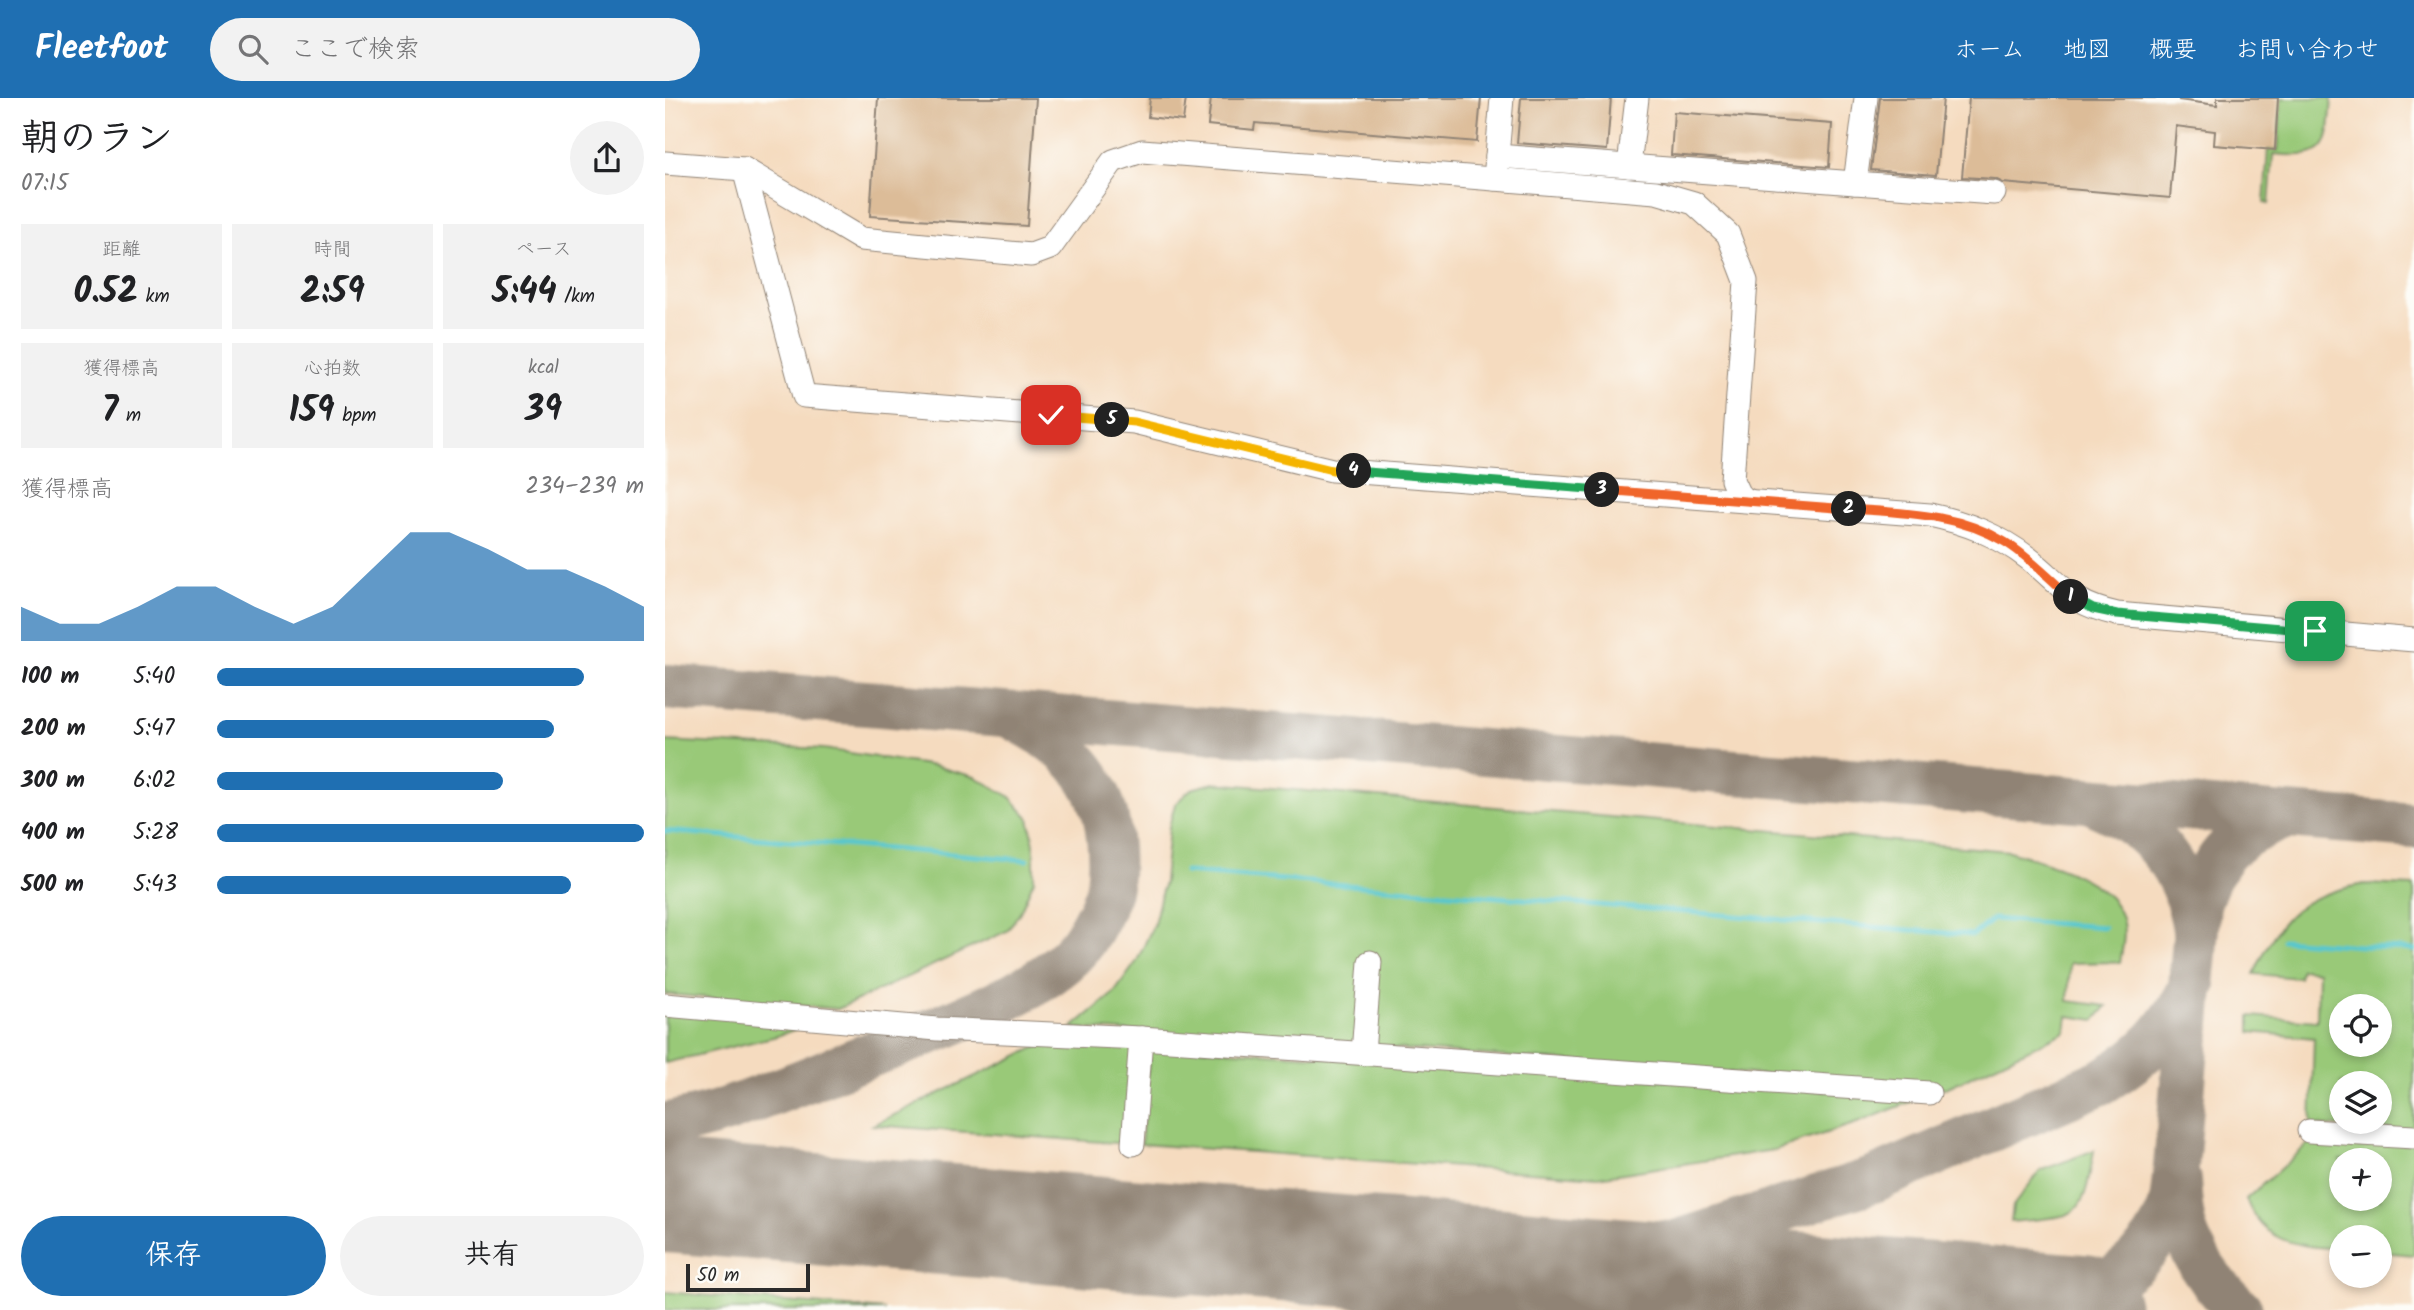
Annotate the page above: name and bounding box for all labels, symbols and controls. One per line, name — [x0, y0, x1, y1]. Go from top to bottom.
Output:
search box — [210, 18, 700, 81]
text: Fleetfoot — [35, 23, 168, 76]
text: ここで検索 — [290, 29, 420, 71]
icon: search — [234, 30, 272, 68]
text: ホーム — [1954, 31, 2025, 70]
text: 地図 — [2063, 31, 2111, 70]
text: 概要 — [2149, 31, 2197, 70]
text: お問い合わせ — [2235, 31, 2379, 70]
text: 朝のラン — [21, 110, 173, 170]
button: share — [570, 121, 644, 195]
text: 07:15 — [21, 166, 68, 202]
text: 距離 — [102, 235, 141, 265]
text: 時間 — [313, 235, 352, 265]
text: ペース — [516, 235, 571, 265]
text: 0.52 — [73, 265, 138, 321]
text: 2:59 — [300, 265, 365, 321]
text: 5:44 — [492, 265, 557, 321]
text: km — [138, 282, 170, 312]
text: /km — [557, 282, 595, 312]
text: kcal — [528, 353, 559, 383]
text: 獲得標高 — [83, 354, 160, 384]
text: 心拍数 — [304, 354, 361, 384]
text: 39 — [525, 383, 562, 439]
text: 7 — [102, 384, 118, 440]
text: 159 — [289, 384, 335, 440]
pin — [1021, 385, 1081, 445]
icon: check — [1032, 396, 1070, 434]
text: m — [118, 401, 141, 431]
text: bpm — [335, 401, 376, 431]
pin: 5 — [1095, 402, 1129, 438]
text: 5 — [1107, 404, 1116, 434]
pin: 4 — [1337, 454, 1371, 488]
text: 4 — [1348, 455, 1359, 485]
text: 234–239 m — [526, 469, 644, 505]
text: 獲得標高 — [21, 472, 113, 508]
pin: 3 — [1585, 472, 1619, 508]
text: 3 — [1596, 474, 1607, 504]
pin: 2 — [1831, 492, 1867, 526]
text: 2 — [1843, 493, 1854, 523]
pin: 1 — [2053, 580, 2089, 614]
text: 1 — [2068, 581, 2073, 611]
pin — [2285, 601, 2345, 661]
icon: arrive — [2296, 612, 2334, 650]
text: 100 m — [21, 659, 79, 695]
text: 5:40 — [133, 659, 175, 695]
text: 200 m — [21, 711, 86, 747]
text: 5:47 — [133, 711, 174, 747]
text: 300 m — [21, 763, 85, 799]
text: 6:02 — [133, 763, 176, 799]
text: 400 m — [21, 815, 85, 851]
text: 5:28 — [133, 815, 178, 851]
text: 500 m — [21, 867, 84, 903]
text: 5:43 — [133, 867, 177, 903]
map controls — [2329, 994, 2392, 1288]
button: locate — [2329, 994, 2392, 1057]
button: layers — [2329, 1071, 2392, 1134]
button: + — [2329, 1148, 2392, 1211]
button: 保存 — [21, 1216, 326, 1296]
button: 共有 — [340, 1216, 644, 1296]
button: − — [2329, 1225, 2392, 1288]
scale bar — [686, 1261, 810, 1293]
text: 50 m — [697, 1261, 739, 1291]

